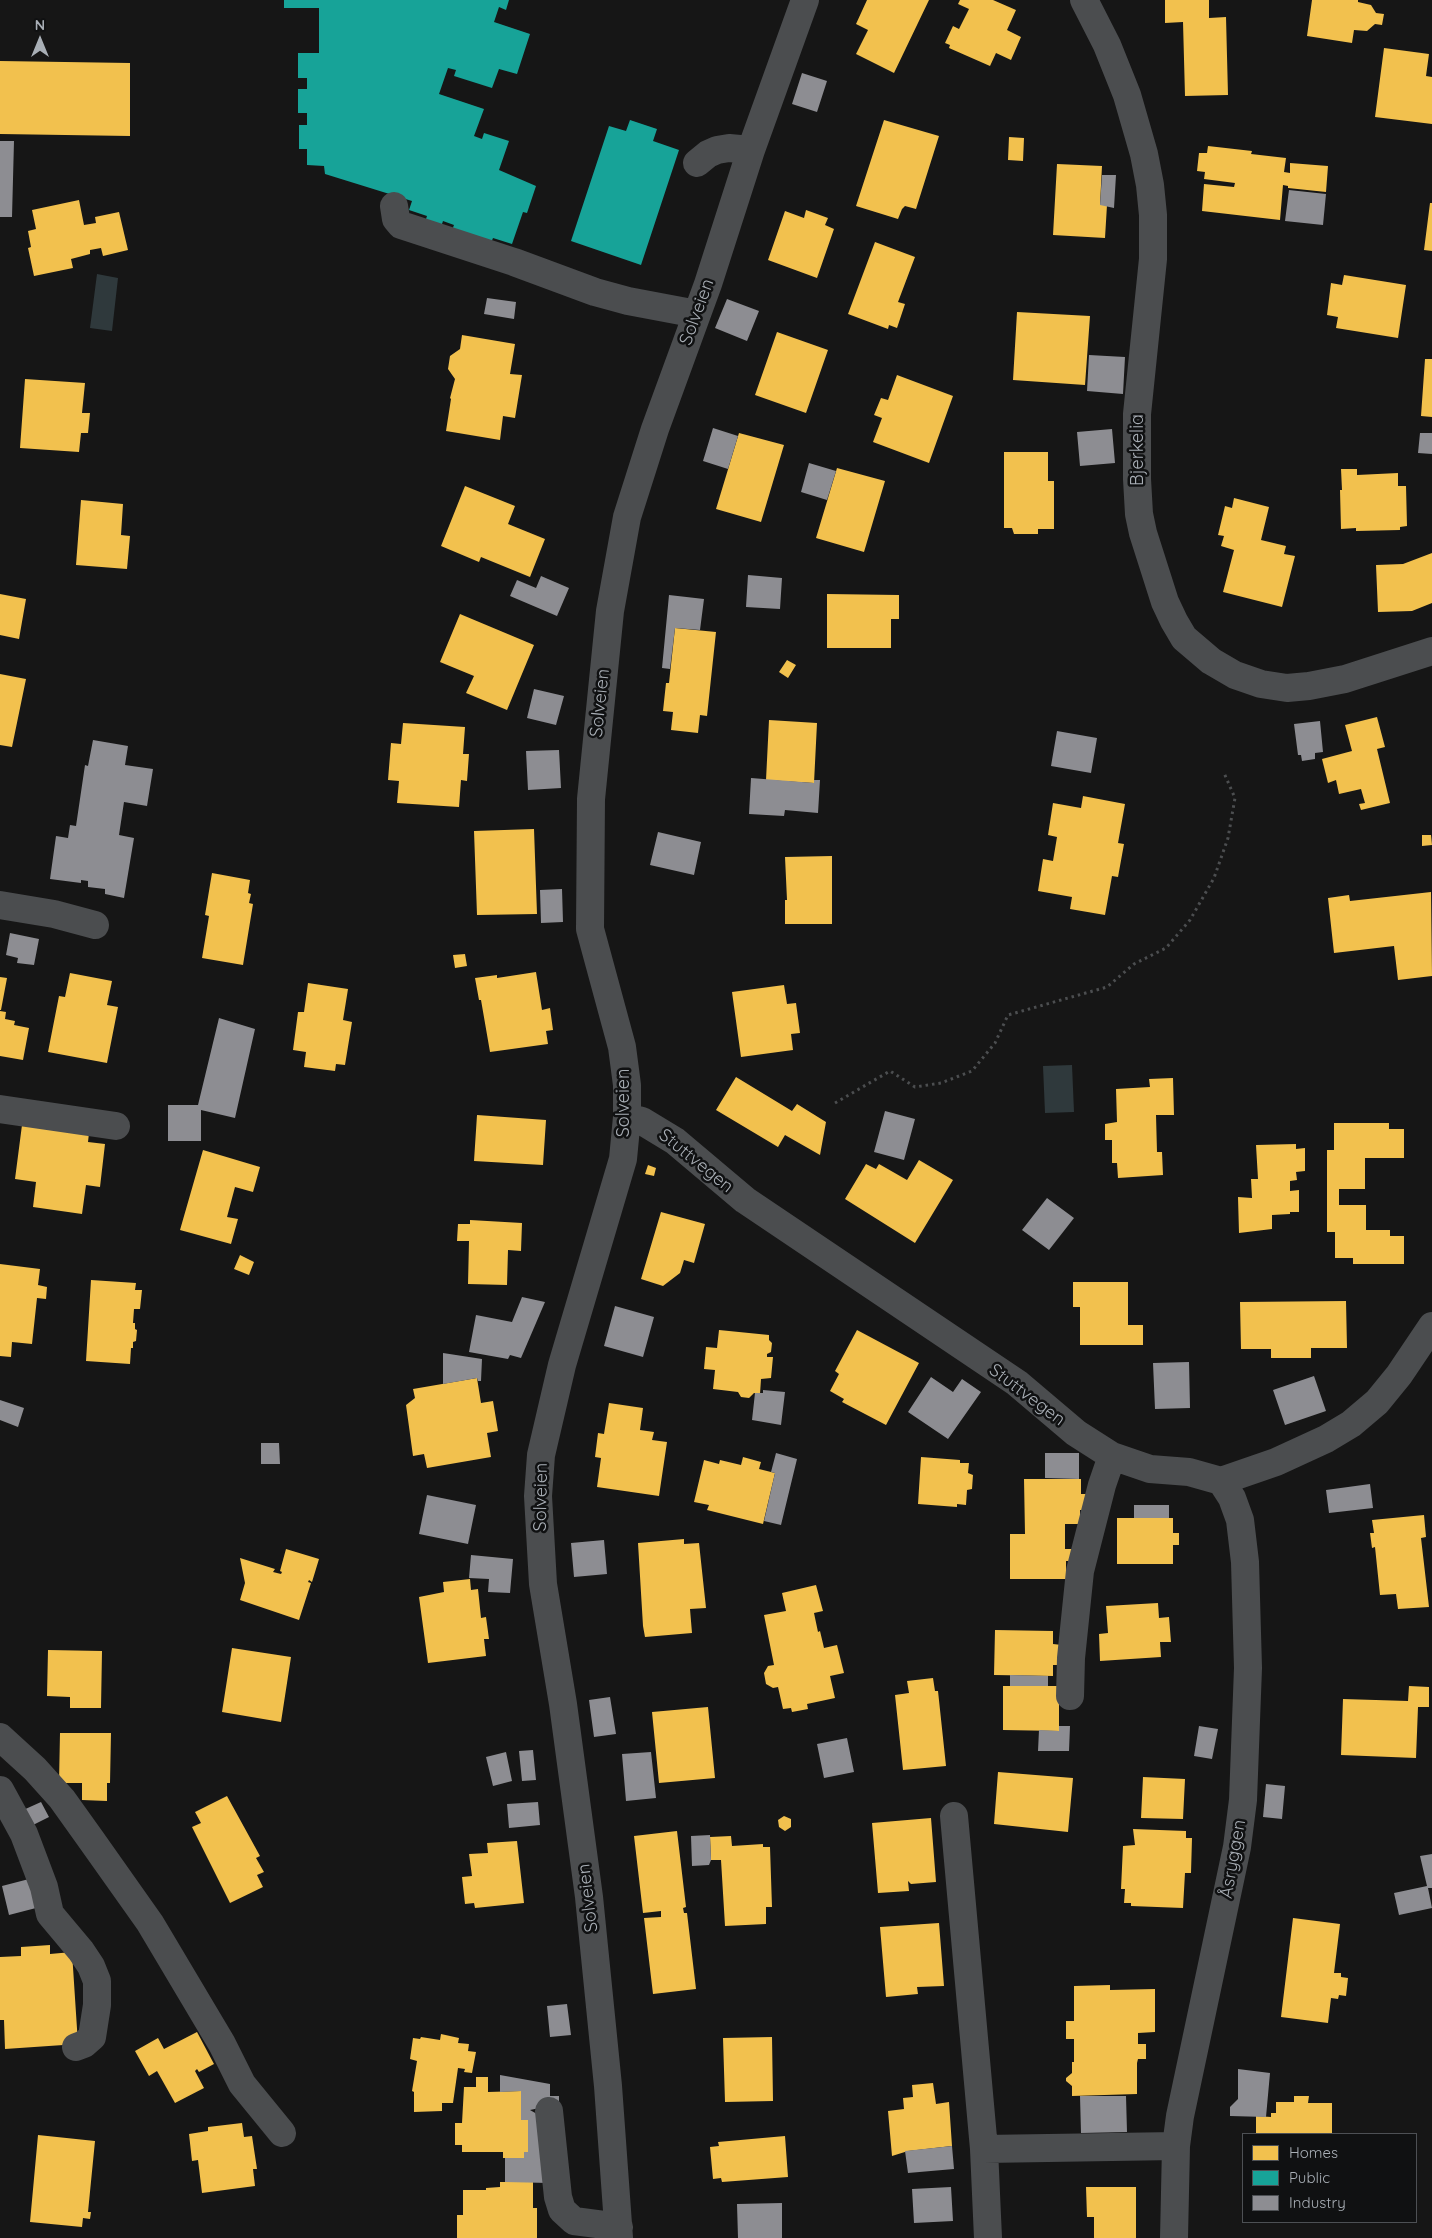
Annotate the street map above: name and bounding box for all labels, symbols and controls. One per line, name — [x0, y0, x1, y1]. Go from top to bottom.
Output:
north arrow — [15, 15, 65, 65]
text: N — [35, 16, 45, 34]
street label: Solveien — [675, 276, 719, 348]
street label: Bjerkelia — [1127, 414, 1149, 486]
street label: Solveien — [586, 668, 614, 738]
street label: Solveien — [613, 1069, 635, 1137]
street label: Stuttvegen — [654, 1124, 738, 1198]
street label: Stuttvegen — [985, 1359, 1069, 1431]
street label: Solveien — [530, 1462, 552, 1532]
street label: Åsryggen — [1215, 1818, 1251, 1900]
street label: Solveien — [573, 1863, 603, 1933]
legend — [1242, 2133, 1417, 2223]
text: Homes — [1289, 2143, 1338, 2162]
text: Public — [1289, 2168, 1330, 2187]
text: Industry — [1289, 2193, 1346, 2212]

